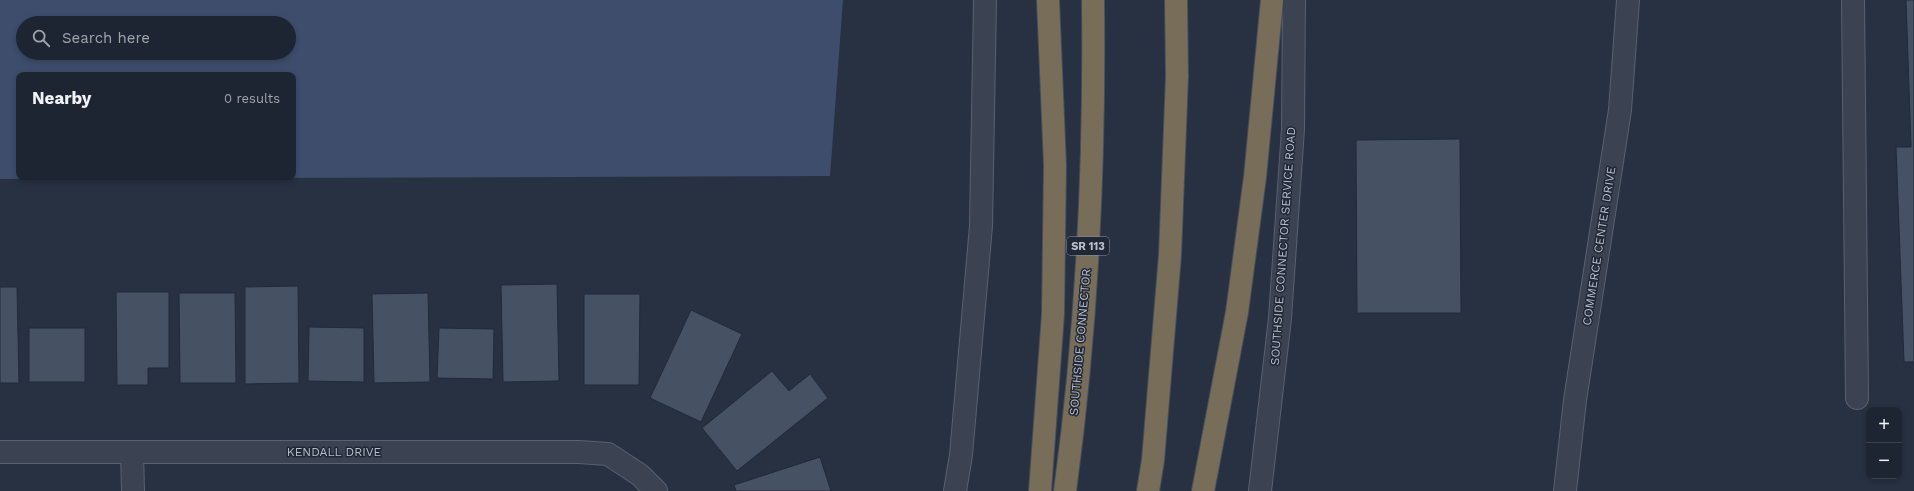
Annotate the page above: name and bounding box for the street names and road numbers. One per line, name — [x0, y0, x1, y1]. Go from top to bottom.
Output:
street label: SOUTHSIDE CONNECTOR SERVICE ROAD — [1268, 126, 1298, 366]
street label: COMMERCE CENTER DRIVE — [1580, 165, 1619, 326]
road number: SR 113 — [1067, 237, 1109, 255]
street label: SOUTHSIDE CONNECTOR — [1067, 268, 1093, 416]
street label: KENDALL DRIVE — [287, 445, 382, 459]

